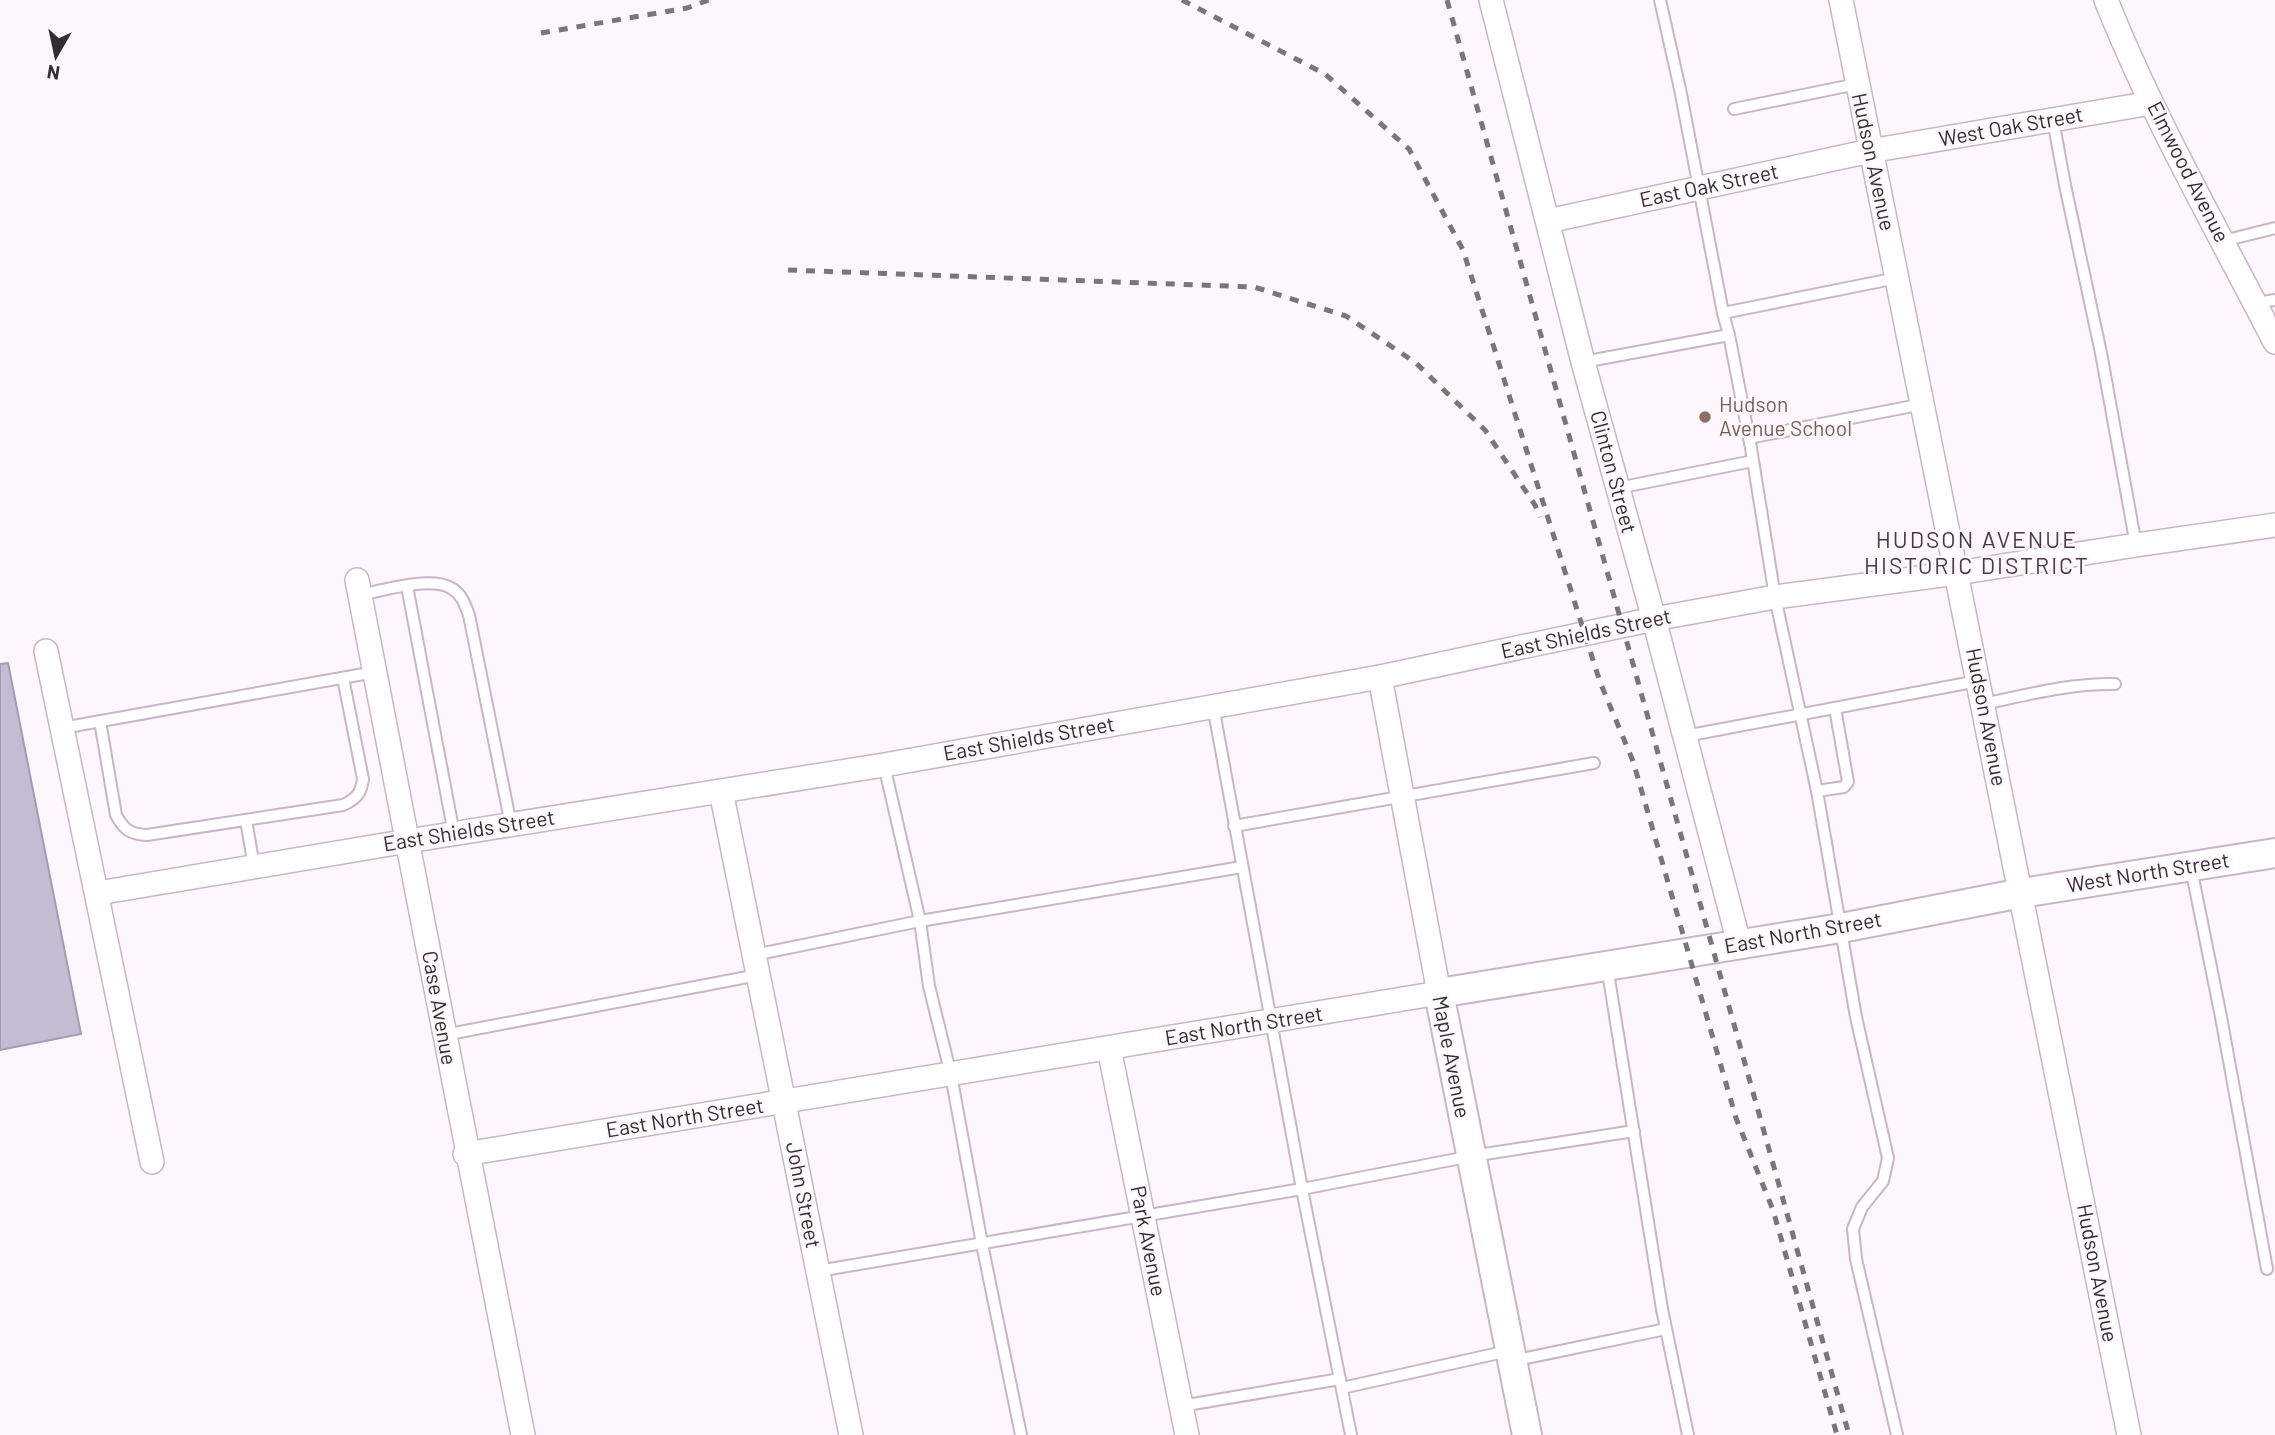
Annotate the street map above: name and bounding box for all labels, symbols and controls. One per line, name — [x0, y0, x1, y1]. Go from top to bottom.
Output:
north arrow — [21, 21, 91, 91]
text: N — [45, 61, 61, 86]
street label: Hudson Avenue — [1848, 90, 1901, 233]
street label: Elmwood Avenue — [2143, 97, 2236, 246]
street label: West Oak Street — [1937, 101, 2085, 151]
street label: East Oak Street — [1637, 158, 1780, 211]
place label: Hudson Avenue School — [1719, 391, 1852, 440]
street label: Clinton Street — [1586, 408, 1643, 536]
marker: Hudson Avenue School — [1697, 409, 1713, 425]
district label: HUDSON AVENUE HISTORIC DISTRICT — [1864, 525, 2090, 579]
street label: East Shields Street — [1498, 602, 1673, 663]
street label: Hudson Avenue — [1962, 645, 2013, 788]
street label: East Shields Street — [941, 710, 1116, 765]
street label: East Shields Street — [381, 804, 556, 855]
street label: West North Street — [2065, 846, 2231, 897]
street label: East North Street — [1722, 905, 1883, 958]
street label: Case Avenue — [418, 949, 463, 1067]
street label: Maple Avenue — [1428, 993, 1477, 1120]
street label: East North Street — [1163, 1000, 1324, 1049]
street label: East North Street — [604, 1092, 765, 1141]
street label: John Street — [782, 1139, 827, 1250]
street label: Park Avenue — [1126, 1183, 1172, 1298]
street label: Hudson Avenue — [2073, 1201, 2124, 1344]

